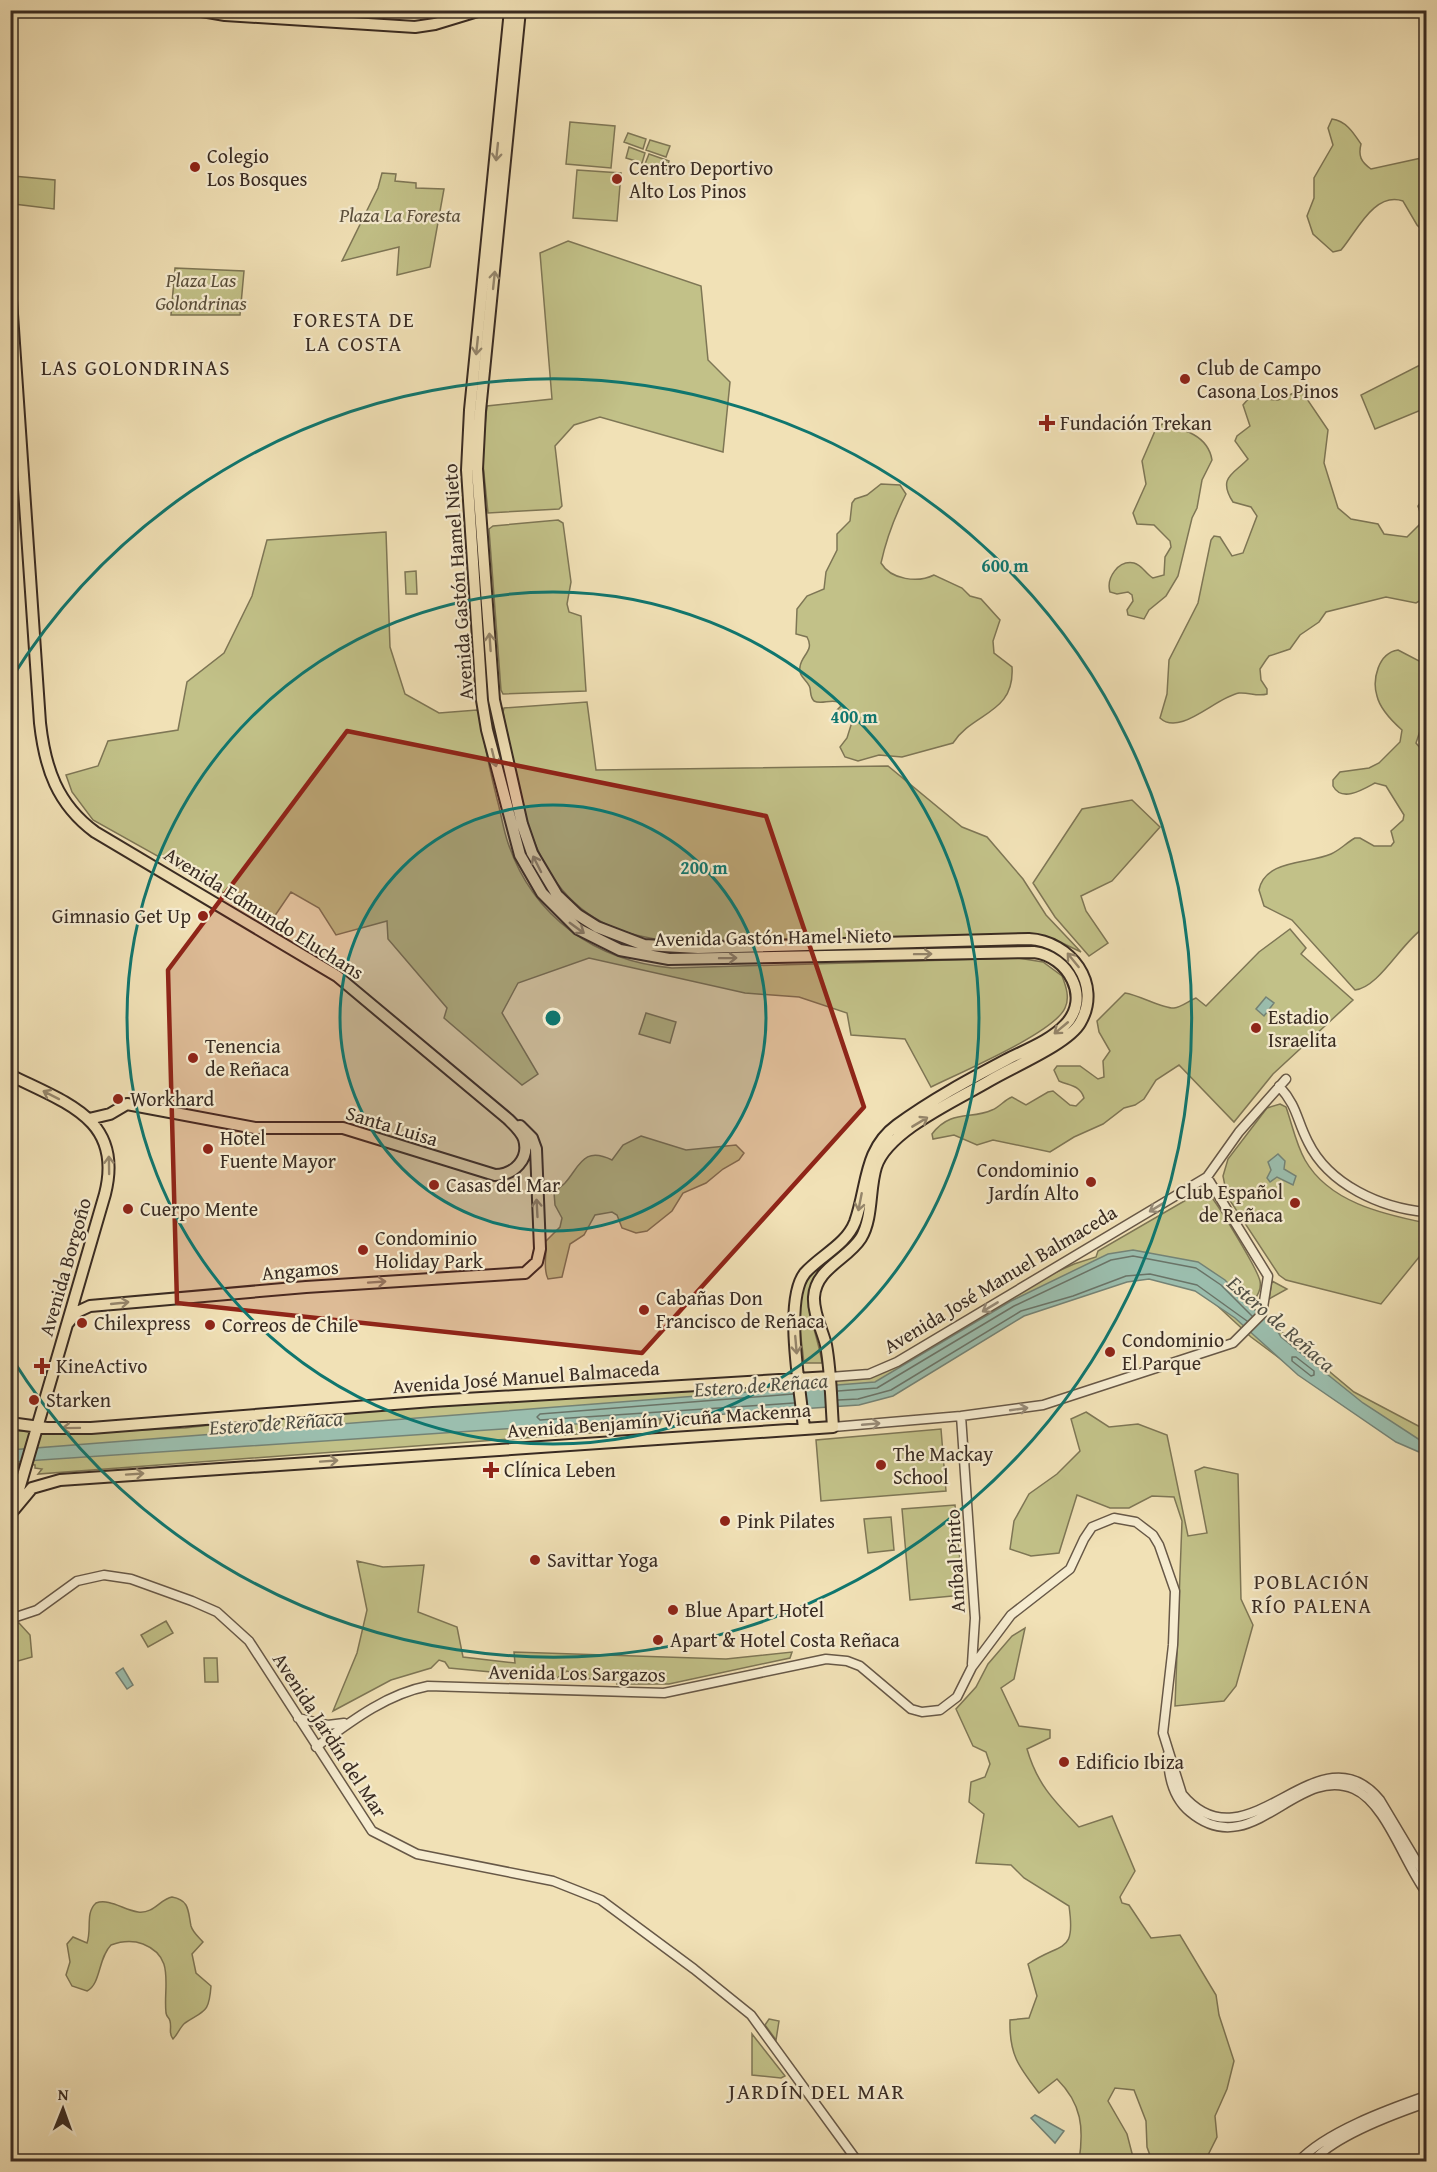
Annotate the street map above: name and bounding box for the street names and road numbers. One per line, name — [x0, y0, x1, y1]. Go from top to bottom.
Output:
street label: Avenida Gastón Hamel Nieto — [435, 463, 480, 701]
street label: Avenida Edmundo Eluchans — [159, 839, 370, 986]
street label: Avenida Gastón Hamel Nieto — [654, 920, 892, 953]
street label: Santa Luisa — [343, 1098, 442, 1153]
street label: Avenida Borgoño — [31, 1194, 98, 1339]
street label: Avenida José Manuel Balmaceda — [878, 1197, 1122, 1360]
street label: Angamos — [260, 1252, 340, 1287]
street label: Avenida José Manuel Balmaceda — [392, 1353, 661, 1400]
street label: Avenida Benjamín Vicuña Mackenna — [506, 1394, 813, 1445]
street label: Aníbal Pinto — [937, 1509, 972, 1614]
street label: Avenida Jardín del Mar — [266, 1647, 395, 1823]
street label: Avenida Los Sargazos — [488, 1656, 666, 1689]

